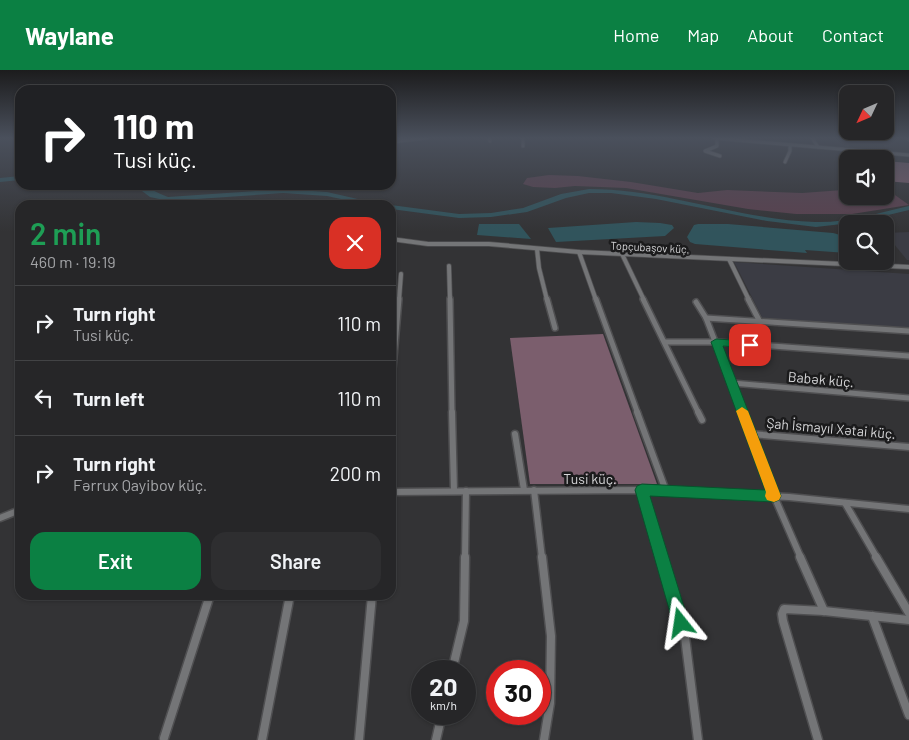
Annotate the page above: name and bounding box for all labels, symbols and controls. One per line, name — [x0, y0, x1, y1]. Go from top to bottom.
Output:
text: Waylane — [25, 21, 114, 50]
text: Home — [613, 24, 659, 46]
text: Map — [687, 24, 719, 46]
text: About — [747, 24, 794, 46]
text: Contact — [822, 24, 884, 46]
north arrow — [839, 85, 894, 140]
map controls — [839, 85, 894, 270]
text: 110 m — [113, 104, 194, 146]
icon: right — [30, 105, 95, 170]
text: Tusi küç. — [113, 146, 197, 172]
button: sound — [839, 150, 894, 205]
text: 2 min — [30, 215, 101, 251]
button: search — [839, 215, 894, 270]
button: close — [329, 217, 381, 269]
street label: Topçubaşov küç. — [610, 238, 690, 256]
text: 460 m · 19:19 — [30, 252, 116, 271]
text: Turn right — [73, 302, 155, 325]
icon: right — [30, 309, 58, 337]
text: 110 m — [337, 312, 381, 335]
pin — [729, 324, 771, 366]
text: Tusi küç. — [73, 325, 134, 344]
icon: arrive — [736, 331, 764, 359]
street label: Babək küç. — [787, 368, 855, 390]
icon: left — [30, 384, 58, 412]
text: Turn left — [73, 387, 144, 410]
text: 110 m — [337, 387, 381, 410]
street label: Şah İsmayıl Xətai küç. — [766, 414, 896, 442]
text: Turn right — [73, 452, 155, 475]
icon: right — [30, 459, 58, 487]
text: 200 m — [330, 462, 381, 485]
street label: Tusi küç. — [563, 470, 617, 487]
text: Fərrux Qayibov küç. — [73, 475, 207, 494]
button: Exit — [30, 532, 201, 590]
button: Share — [211, 532, 381, 590]
position arrow — [654, 596, 706, 648]
speed limit sign: 30 — [486, 660, 551, 725]
text: 20 — [429, 671, 458, 701]
text: km/h — [430, 698, 457, 712]

